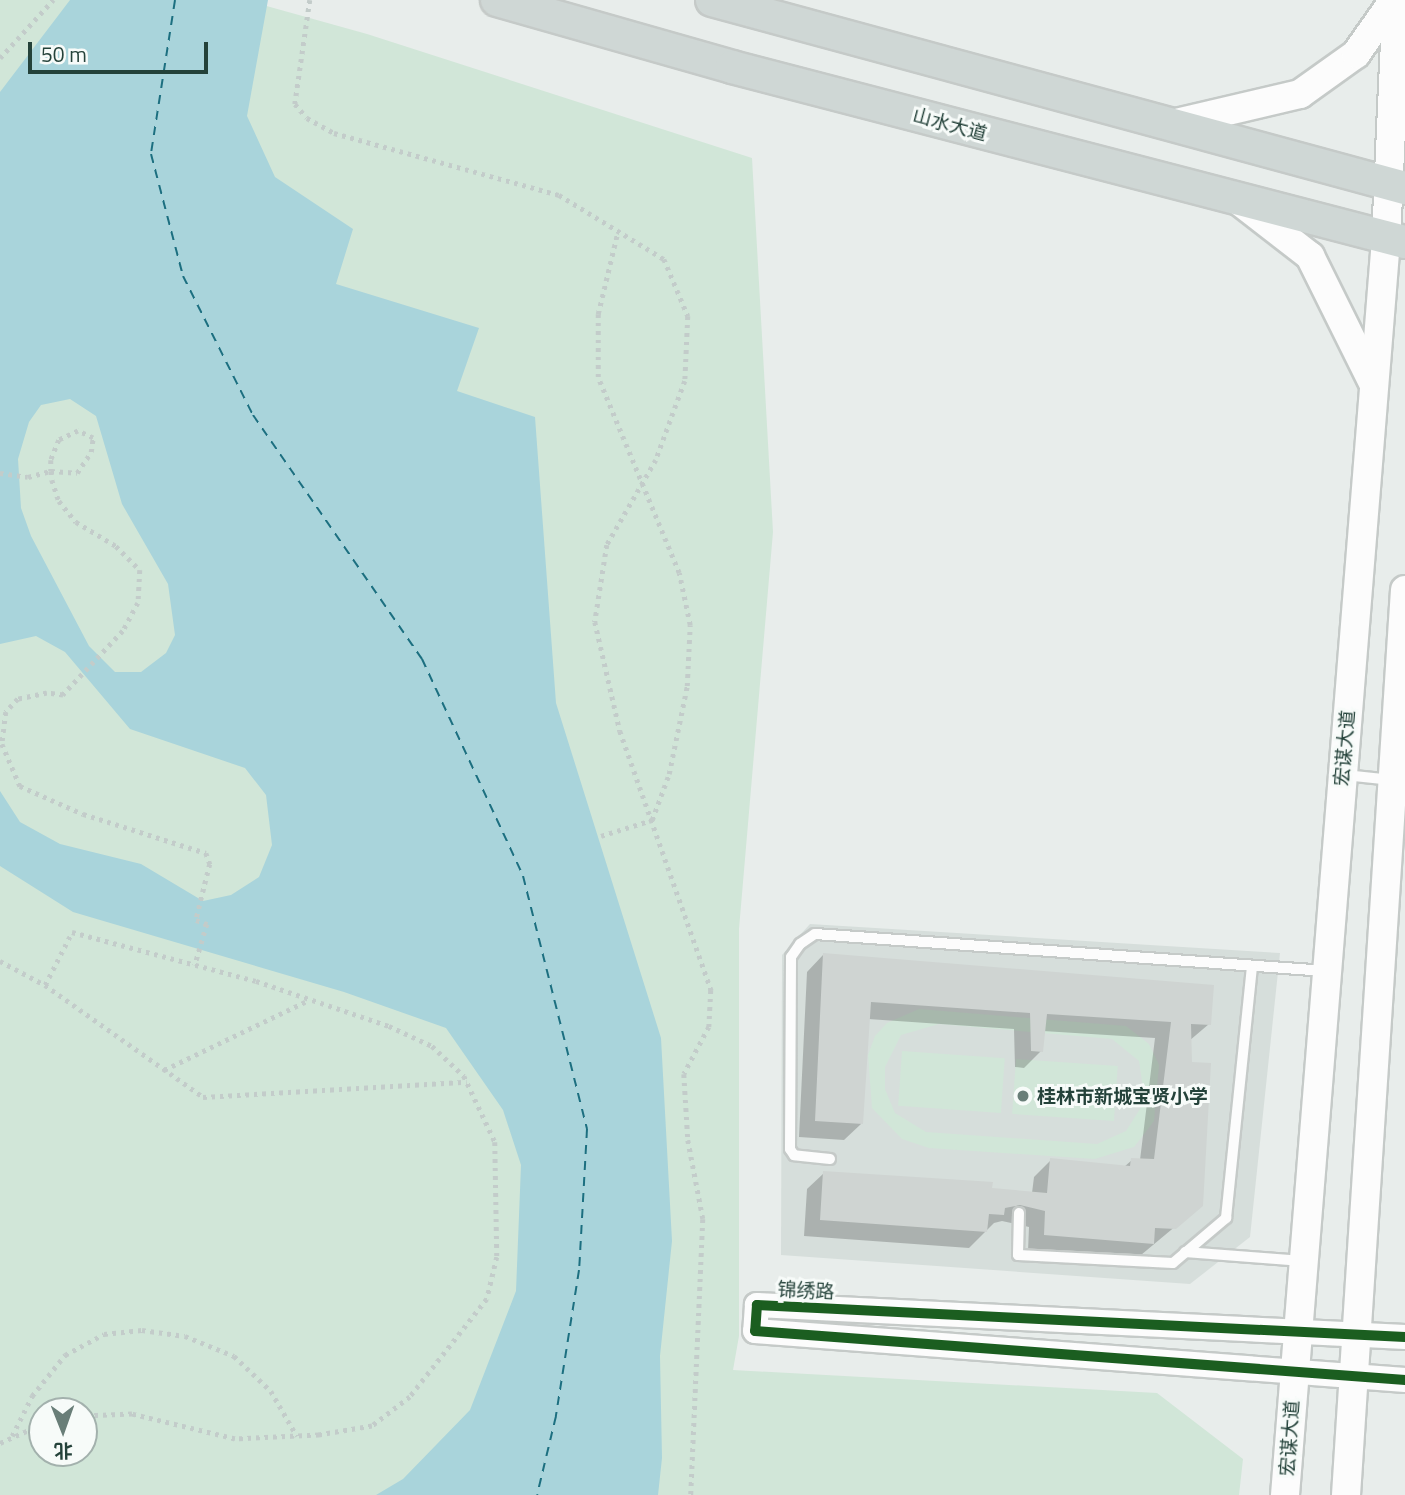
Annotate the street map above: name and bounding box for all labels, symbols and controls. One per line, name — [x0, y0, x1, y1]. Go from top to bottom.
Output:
scale bar — [32, 28, 212, 72]
text: 50 m — [41, 38, 87, 70]
street label: 山水大道 — [910, 103, 990, 145]
street label: 宏谋大道 — [1329, 709, 1359, 787]
place label: 桂林市新城宝贤小学 — [1037, 1085, 1208, 1107]
marker: 桂林市新城宝贤小学 — [1015, 1088, 1031, 1104]
street label: 锦绣路 — [777, 1277, 835, 1303]
north arrow — [28, 1397, 98, 1467]
street label: 宏谋大道 — [1275, 1399, 1303, 1477]
text: 北 — [54, 1437, 73, 1466]

